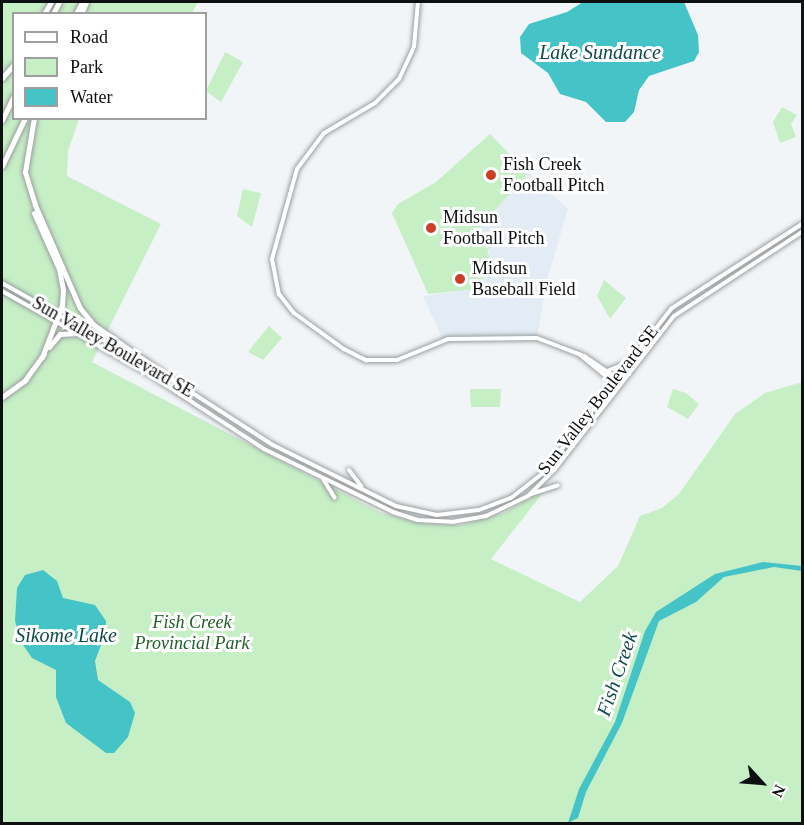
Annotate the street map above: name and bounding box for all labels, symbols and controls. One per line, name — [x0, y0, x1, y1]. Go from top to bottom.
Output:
legend — [12, 12, 207, 120]
text: Road — [70, 27, 108, 47]
water label: Lake Sundance — [539, 40, 661, 64]
text: Park — [70, 57, 103, 77]
text: Water — [70, 87, 113, 107]
place label: Fish Creek Football Pitch — [503, 154, 605, 196]
marker: Fish Creek Football Pitch — [484, 168, 498, 182]
place label: Midsun Football Pitch — [443, 207, 545, 250]
marker: Midsun Football Pitch — [424, 221, 438, 235]
place label: Midsun Baseball Field — [472, 258, 575, 300]
marker: Midsun Baseball Field — [453, 272, 467, 286]
street label: Sun Valley Boulevard SE — [28, 292, 198, 402]
street label: Sun Valley Boulevard SE — [533, 321, 663, 479]
park label: Fish Creek Provincial Park — [135, 612, 249, 654]
water label: Sikome Lake — [15, 623, 117, 647]
water label: Fish Creek — [591, 629, 643, 719]
north arrow — [732, 753, 792, 813]
text: N — [768, 782, 789, 800]

